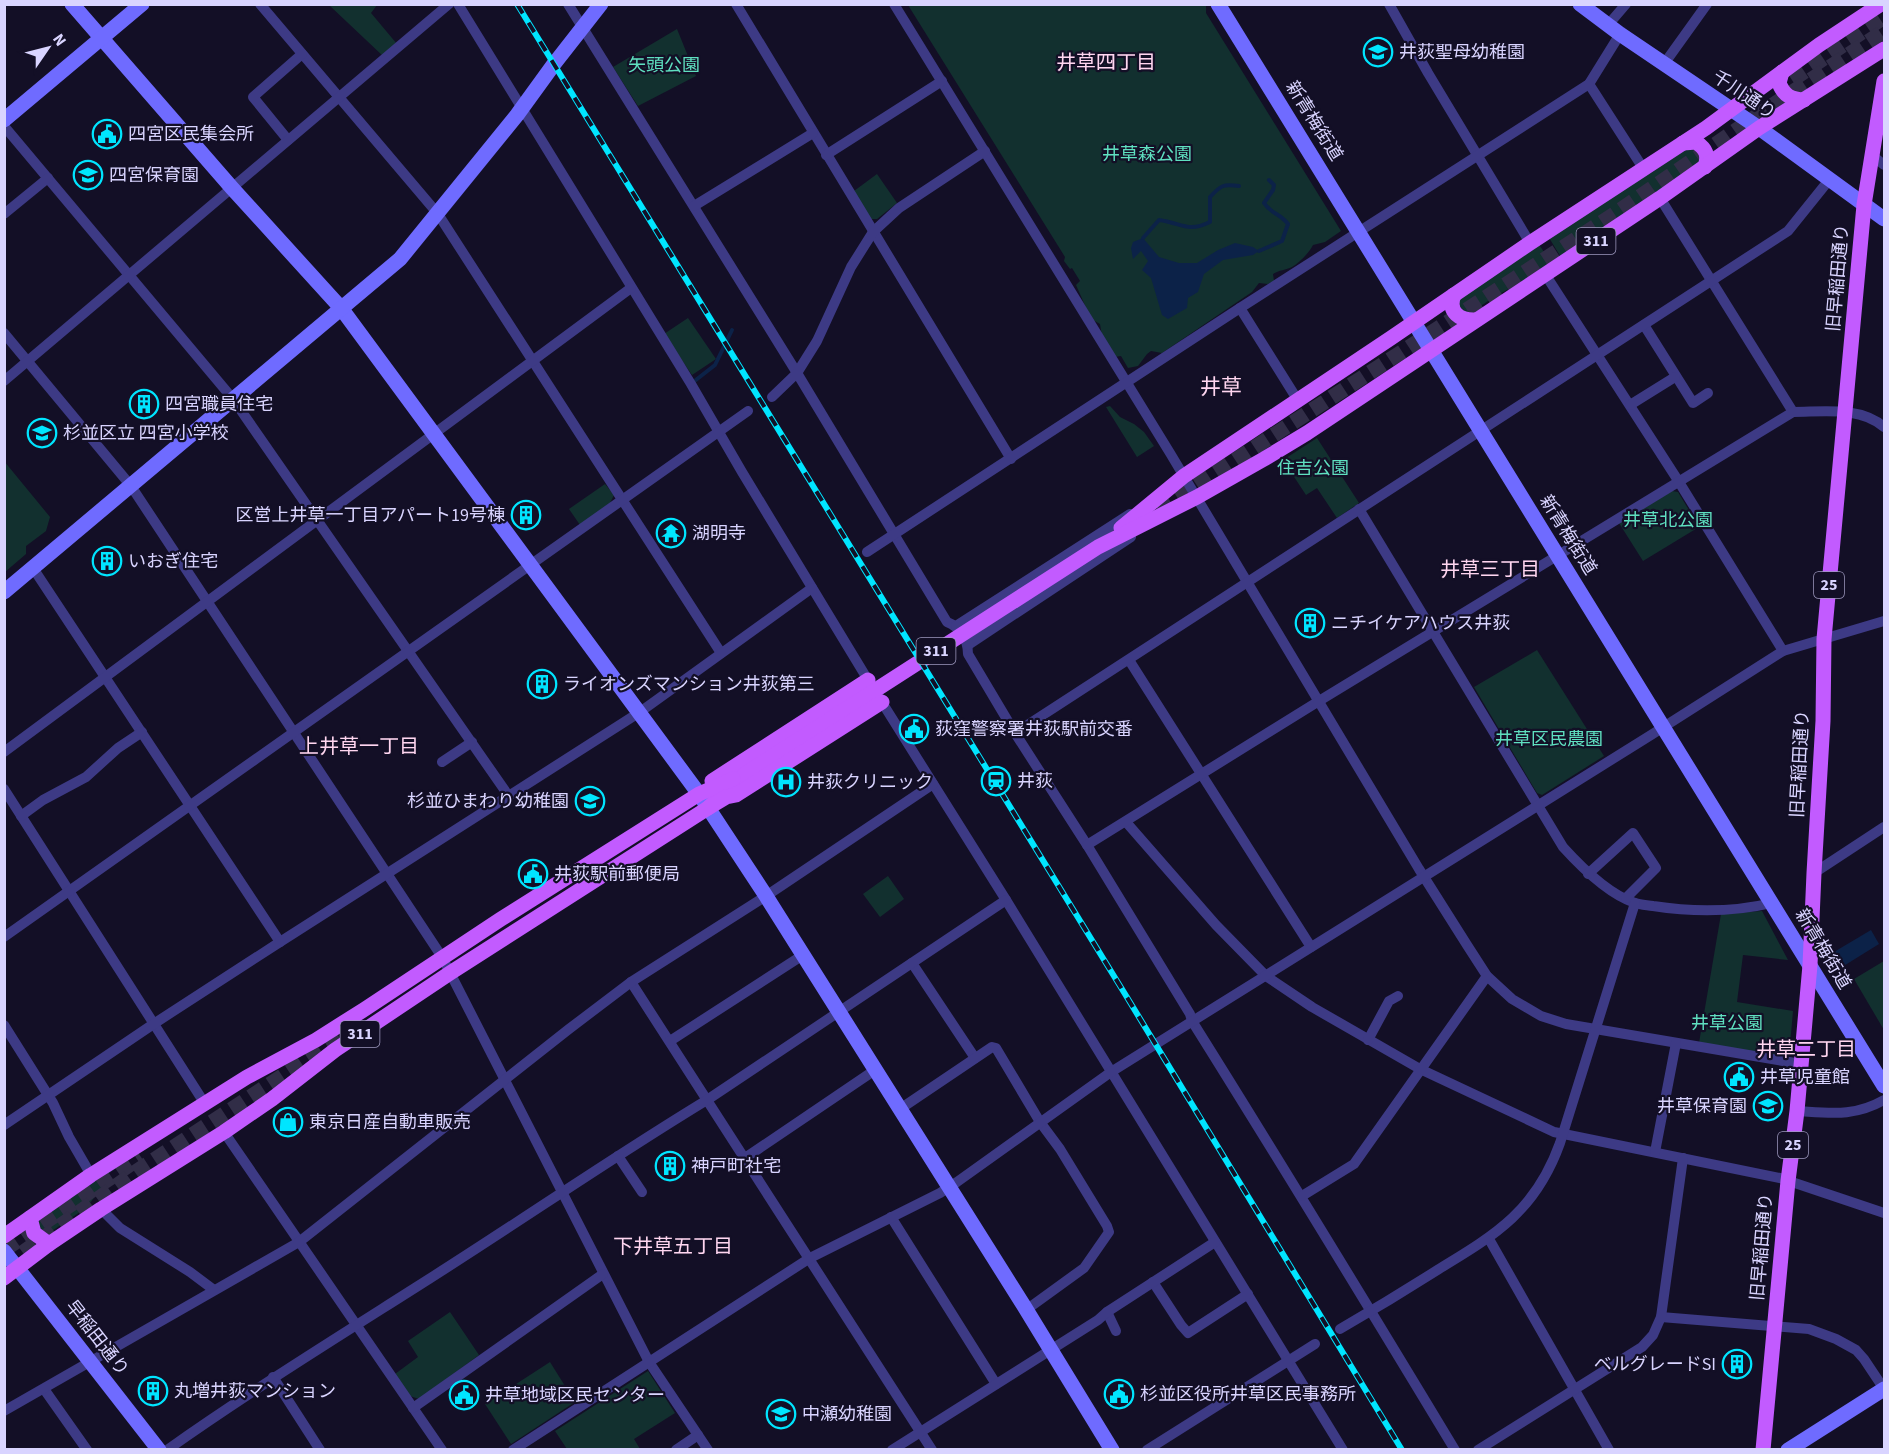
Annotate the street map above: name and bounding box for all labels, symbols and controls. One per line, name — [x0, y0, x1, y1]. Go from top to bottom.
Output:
north arrow — [18, 18, 78, 78]
text: N — [47, 29, 72, 51]
school or university icon: 井荻聖母幼稚園 — [1362, 36, 1394, 68]
place label: 井荻聖母幼稚園 — [1399, 40, 1525, 65]
district label: 井草四丁目 — [1056, 49, 1156, 77]
park label: 矢頭公園 — [628, 53, 700, 78]
street label: 千川通り — [1707, 65, 1781, 125]
street label: 新青梅街道 — [1280, 76, 1348, 166]
public building icon: 四宮区民集会所 — [91, 118, 123, 150]
place label: 四宮区民集会所 — [128, 122, 254, 147]
park label: 井草森公園 — [1102, 142, 1192, 167]
school or university icon: 四宮保育園 — [72, 159, 104, 191]
place label: 四宮保育園 — [109, 163, 199, 188]
street label: 旧早稲田通り — [1821, 223, 1855, 333]
road number: 311 — [1576, 228, 1616, 254]
district label: 井草 — [1200, 372, 1242, 402]
building icon: 四宮職員住宅 — [128, 388, 160, 420]
place label: 四宮職員住宅 — [165, 392, 273, 417]
school or university icon: 杉並区立 四宮小学校 — [26, 417, 58, 449]
place label: 杉並区立 四宮小学校 — [63, 421, 229, 446]
park label: 住吉公園 — [1277, 456, 1349, 481]
street label: 新青梅街道 — [1534, 490, 1602, 580]
building icon: 区営上井草一丁目アパート19号棟 — [510, 499, 542, 531]
place label: 区営上井草一丁目アパート19号棟 — [235, 503, 505, 528]
park label: 井草北公園 — [1623, 508, 1713, 533]
temple icon: 湖明寺 — [655, 517, 687, 549]
place label: 湖明寺 — [692, 521, 746, 546]
building icon: いおぎ住宅 — [91, 545, 123, 577]
place label: いおぎ住宅 — [128, 549, 218, 574]
district label: 井草三丁目 — [1440, 556, 1540, 584]
road number: 25 — [1814, 572, 1844, 598]
building icon: ニチイケアハウス井荻 — [1294, 607, 1326, 639]
place label: ニチイケアハウス井荻 — [1331, 611, 1510, 636]
road number: 311 — [916, 638, 956, 664]
building icon: ライオンズマンション井荻第三 — [526, 668, 558, 700]
place label: ライオンズマンション井荻第三 — [563, 672, 815, 697]
street label: 旧早稲田通り — [1785, 709, 1815, 819]
public building icon: 荻窪警察署井荻駅前交番 — [898, 713, 930, 745]
place label: 荻窪警察署井荻駅前交番 — [935, 717, 1133, 742]
park label: 井草区民農園 — [1495, 727, 1603, 752]
district label: 上井草一丁目 — [299, 733, 419, 761]
station icon: 井荻 — [980, 765, 1012, 797]
hospital icon: 井荻クリニック — [770, 766, 802, 798]
place label: 井荻 — [1017, 769, 1053, 794]
place label: 井荻クリニック — [807, 770, 933, 795]
school or university icon: 杉並ひまわり幼稚園 — [574, 785, 606, 817]
place label: 杉並ひまわり幼稚園 — [407, 789, 569, 814]
public building icon: 井荻駅前郵便局 — [517, 858, 549, 890]
place label: 井荻駅前郵便局 — [554, 862, 680, 887]
street label: 新青梅街道 — [1789, 904, 1857, 994]
park label: 井草公園 — [1691, 1011, 1763, 1036]
road number: 311 — [340, 1021, 380, 1047]
district label: 井草二丁目 — [1756, 1036, 1856, 1064]
public building icon: 井草児童館 — [1723, 1061, 1755, 1093]
place label: 井草児童館 — [1760, 1065, 1850, 1090]
school or university icon: 井草保育園 — [1752, 1090, 1784, 1122]
place label: 井草保育園 — [1657, 1094, 1747, 1119]
shop icon: 東京日産自動車販売 — [272, 1106, 304, 1138]
place label: 東京日産自動車販売 — [309, 1110, 471, 1135]
road number: 25 — [1778, 1132, 1808, 1158]
building icon: 神戸町社宅 — [654, 1150, 686, 1182]
place label: 神戸町社宅 — [691, 1154, 781, 1179]
street label: 旧早稲田通り — [1745, 1192, 1779, 1302]
district label: 下井草五丁目 — [613, 1233, 733, 1261]
street label: 早稲田通り — [59, 1295, 135, 1381]
building icon: ベルグレードSI — [1721, 1348, 1753, 1380]
place label: ベルグレードSI — [1594, 1352, 1716, 1377]
building icon: 丸増井荻マンション — [137, 1375, 169, 1407]
public building icon: 杉並区役所井草区民事務所 — [1103, 1378, 1135, 1410]
place label: 丸増井荻マンション — [174, 1379, 336, 1404]
public building icon: 井草地域区民センター — [448, 1379, 480, 1411]
place label: 杉並区役所井草区民事務所 — [1140, 1382, 1356, 1407]
place label: 井草地域区民センター — [485, 1383, 665, 1408]
school or university icon: 中瀬幼稚園 — [765, 1398, 797, 1430]
place label: 中瀬幼稚園 — [802, 1402, 892, 1427]

